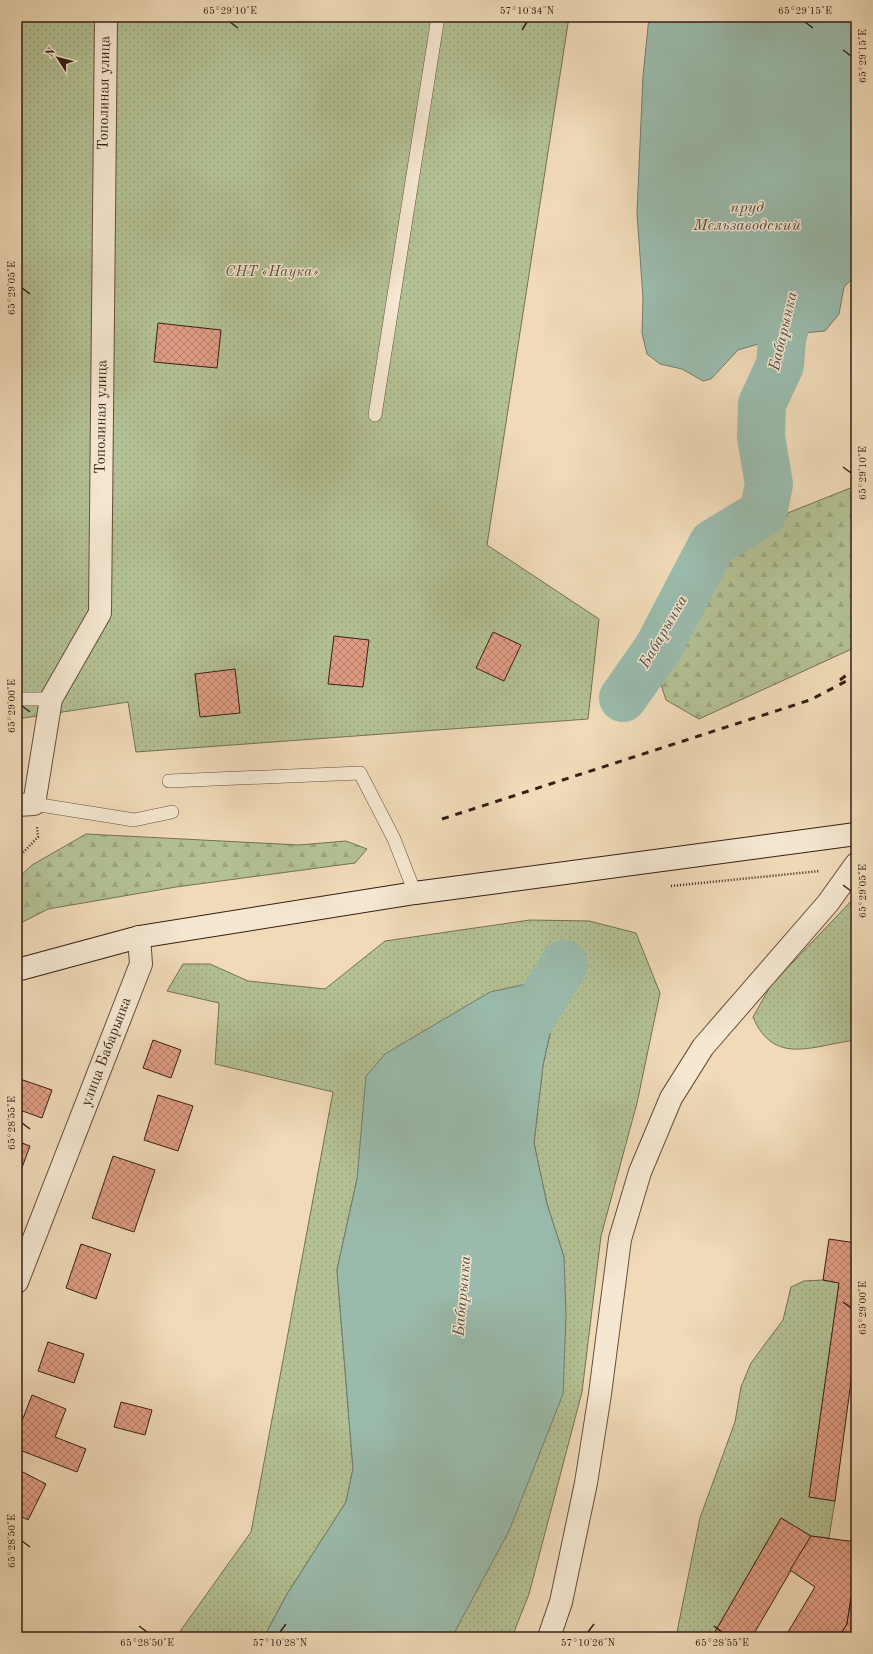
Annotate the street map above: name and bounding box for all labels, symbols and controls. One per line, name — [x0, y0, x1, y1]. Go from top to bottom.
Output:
text: 65°29'10"E — [203, 6, 257, 16]
text: 57°10'34"N — [500, 6, 555, 16]
text: 65°29'15"E — [778, 6, 832, 16]
text: 65°29'15"E — [858, 29, 868, 83]
street label: Тополиная улица — [97, 35, 114, 150]
north arrow — [38, 38, 78, 78]
text: N — [44, 46, 58, 60]
water label: пруд Мельзаводский — [692, 200, 801, 234]
text: 65°29'05"E — [7, 261, 17, 315]
park label: СНТ «Наука» — [225, 265, 319, 280]
water label: Бабарынка — [767, 289, 801, 373]
street label: Тополиная улица — [94, 359, 111, 474]
text: 65°29'10"E — [858, 446, 868, 500]
water label: Бабарынка — [636, 593, 691, 672]
text: 65°29'00"E — [7, 679, 17, 733]
text: 65°29'05"E — [858, 864, 868, 918]
street label: улица Бабарынка — [79, 995, 135, 1109]
text: 65°28'55"E — [7, 1096, 17, 1150]
water label: Бабарынка — [451, 1255, 475, 1338]
text: 65°29'00"E — [858, 1281, 868, 1335]
text: 65°28'50"E — [7, 1514, 17, 1568]
text: 65°28'50"E — [120, 1638, 174, 1648]
text: 57°10'28"N — [253, 1638, 308, 1648]
text: 57°10'26"N — [561, 1638, 616, 1648]
text: 65°28'55"E — [695, 1638, 749, 1648]

